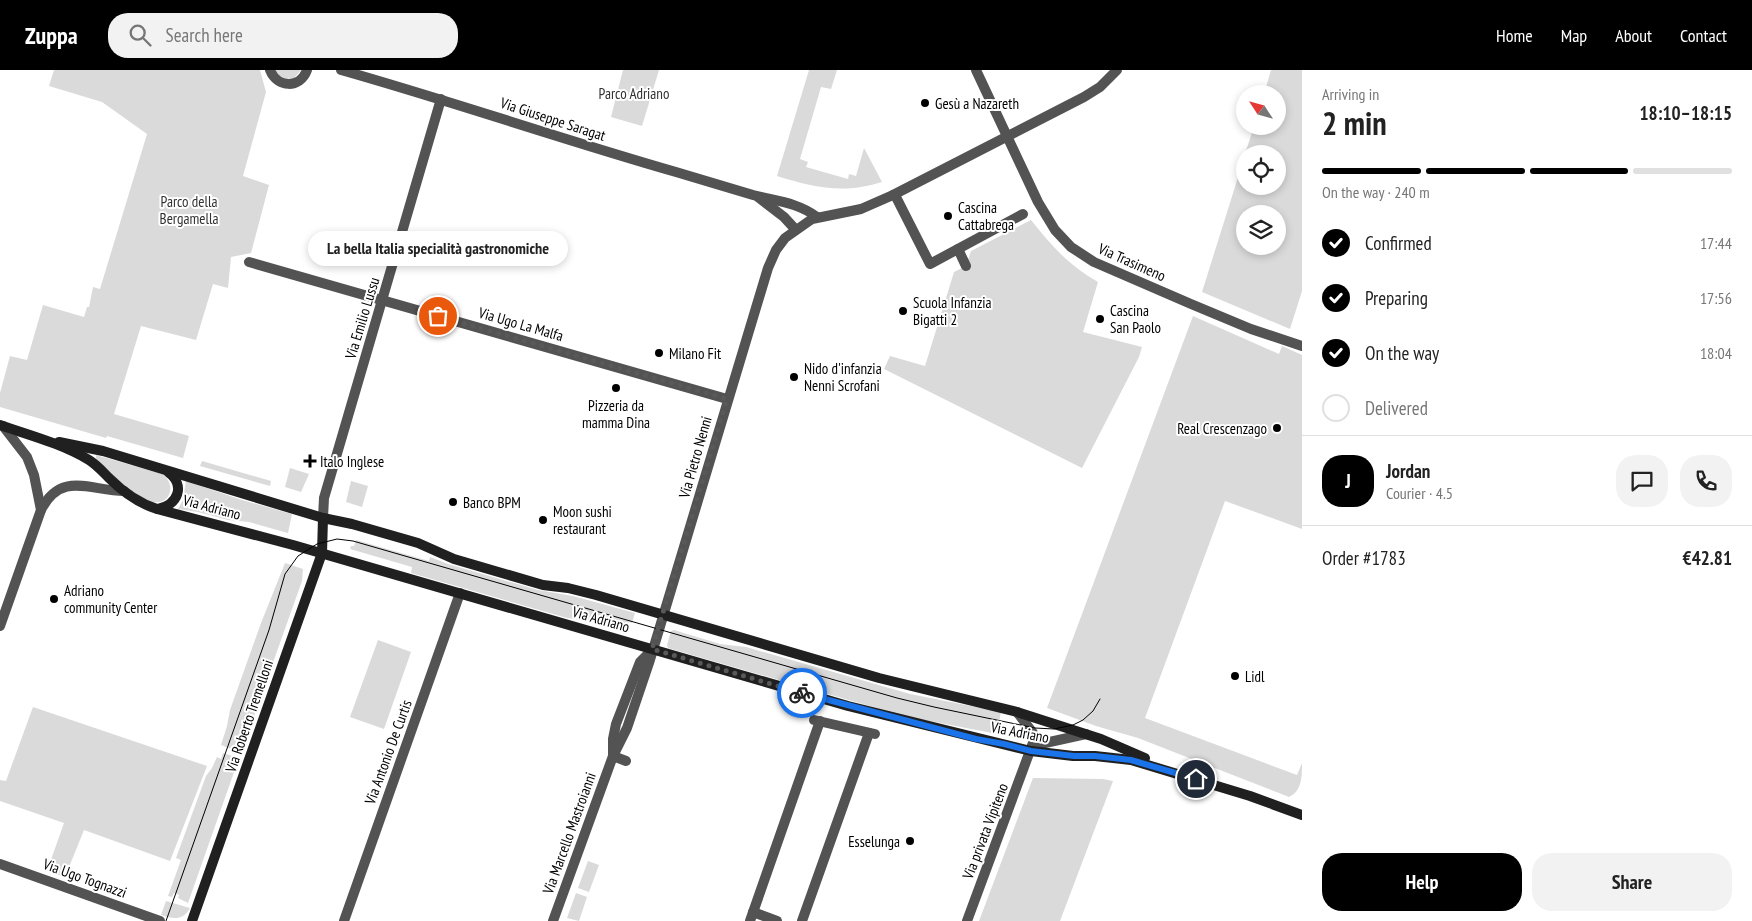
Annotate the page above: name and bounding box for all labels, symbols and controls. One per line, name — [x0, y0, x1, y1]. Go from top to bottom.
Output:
search box — [108, 13, 458, 58]
text: Zuppa — [25, 20, 78, 51]
icon: search — [126, 21, 154, 49]
text: Search here — [166, 23, 243, 47]
text: Home — [1496, 24, 1533, 47]
text: Map — [1561, 24, 1587, 47]
text: About — [1615, 24, 1652, 47]
text: Contact — [1680, 24, 1727, 47]
park label: Parco Adriano — [599, 84, 669, 103]
text: Arriving in — [1322, 84, 1379, 104]
north arrow — [1236, 85, 1286, 135]
map controls — [1236, 85, 1286, 255]
street label: Via Giuseppe Saragat — [497, 93, 608, 145]
place label: Gesù a Nazareth — [935, 94, 1019, 113]
marker: Gesù a Nazareth — [919, 97, 931, 109]
text: 18:10–18:15 — [1639, 101, 1732, 125]
text: 2 min — [1322, 102, 1387, 144]
button: locate — [1236, 145, 1286, 195]
text: On the way · 240 m — [1322, 182, 1430, 202]
park label: Parco della Bergamella — [160, 192, 218, 228]
place label: Cascina Cattabrega — [958, 198, 1014, 234]
button: layers — [1236, 205, 1286, 255]
marker: Cascina Cattabrega — [942, 210, 954, 222]
icon: check — [1322, 229, 1350, 257]
callout: La bella Italia specialità gastronomiche — [308, 231, 568, 266]
text: Confirmed — [1365, 231, 1432, 255]
text: 17:44 — [1700, 233, 1732, 253]
text: La bella Italia specialità gastronomiche — [327, 238, 549, 258]
street label: Via Trasimeno — [1094, 238, 1169, 285]
street label: Via Emilio Lussu — [340, 275, 383, 362]
icon: check — [1322, 284, 1350, 312]
text: Preparing — [1365, 286, 1428, 310]
text: 17:56 — [1700, 288, 1732, 308]
place label: Scuola Infanzia Bigatti 2 — [913, 293, 992, 329]
pin — [417, 295, 459, 337]
place label: Cascina San Paolo — [1110, 301, 1161, 337]
icon: bag — [424, 302, 452, 330]
street label: Via Ugo La Malfa — [475, 303, 566, 345]
marker: Scuola Infanzia Bigatti 2 — [897, 305, 909, 317]
marker: Cascina San Paolo — [1094, 313, 1106, 325]
icon: check — [1322, 339, 1350, 367]
text: On the way — [1365, 341, 1439, 365]
text: 18:04 — [1700, 343, 1732, 363]
place label: Milano Fit — [669, 344, 721, 363]
marker: Milano Fit — [653, 347, 665, 359]
place label: Nido d'infanzia Nenni Scrofani — [804, 359, 882, 395]
marker: Nido d'infanzia Nenni Scrofani — [788, 371, 800, 383]
marker: Pizzeria da mamma Dina — [610, 382, 622, 394]
place label: Pizzeria da mamma Dina — [582, 396, 650, 432]
text: Delivered — [1365, 396, 1428, 420]
street label: Via Pietro Nenni — [674, 414, 716, 501]
place label: Real Crescenzago — [1177, 419, 1267, 438]
marker: Real Crescenzago — [1271, 422, 1283, 434]
place label: Italo Inglese — [320, 452, 384, 471]
marker: Italo Inglese — [304, 455, 316, 467]
button: chat — [1616, 455, 1668, 507]
button: phone — [1680, 455, 1732, 507]
text: Jordan — [1386, 459, 1430, 483]
text: J — [1345, 469, 1351, 493]
text: Courier · 4.5 — [1386, 483, 1453, 503]
street label: Via Adriano — [180, 490, 243, 524]
place label: Banco BPM — [463, 493, 521, 512]
marker: Banco BPM — [447, 496, 459, 508]
place label: Moon sushi restaurant — [553, 502, 612, 538]
marker: Moon sushi restaurant — [537, 514, 549, 526]
text: Order #1783 — [1322, 546, 1406, 570]
text: €42.81 — [1683, 546, 1732, 570]
place label: Adriano community Center — [64, 581, 158, 617]
marker: Adriano community Center — [48, 593, 60, 605]
street label: Via Adriano — [569, 601, 632, 636]
street label: Via Roberto Tremelloni — [220, 657, 277, 776]
place label: Lidl — [1245, 667, 1265, 686]
courier — [777, 668, 827, 718]
marker: Lidl — [1229, 670, 1241, 682]
icon: bike — [788, 679, 816, 707]
street label: Via Antonio De Curtis — [360, 697, 416, 808]
street label: Via Adriano — [988, 717, 1051, 747]
pin — [1175, 758, 1217, 800]
icon: home — [1182, 765, 1210, 793]
street label: Via Marcello Mastroianni — [538, 770, 600, 897]
street label: Via privata Vipiteno — [958, 780, 1012, 883]
place label: Esselunga — [848, 832, 900, 851]
marker: Esselunga — [904, 835, 916, 847]
button: Help — [1322, 853, 1522, 911]
button: Share — [1532, 853, 1732, 911]
street label: Via Ugo Tognazzi — [40, 854, 129, 902]

